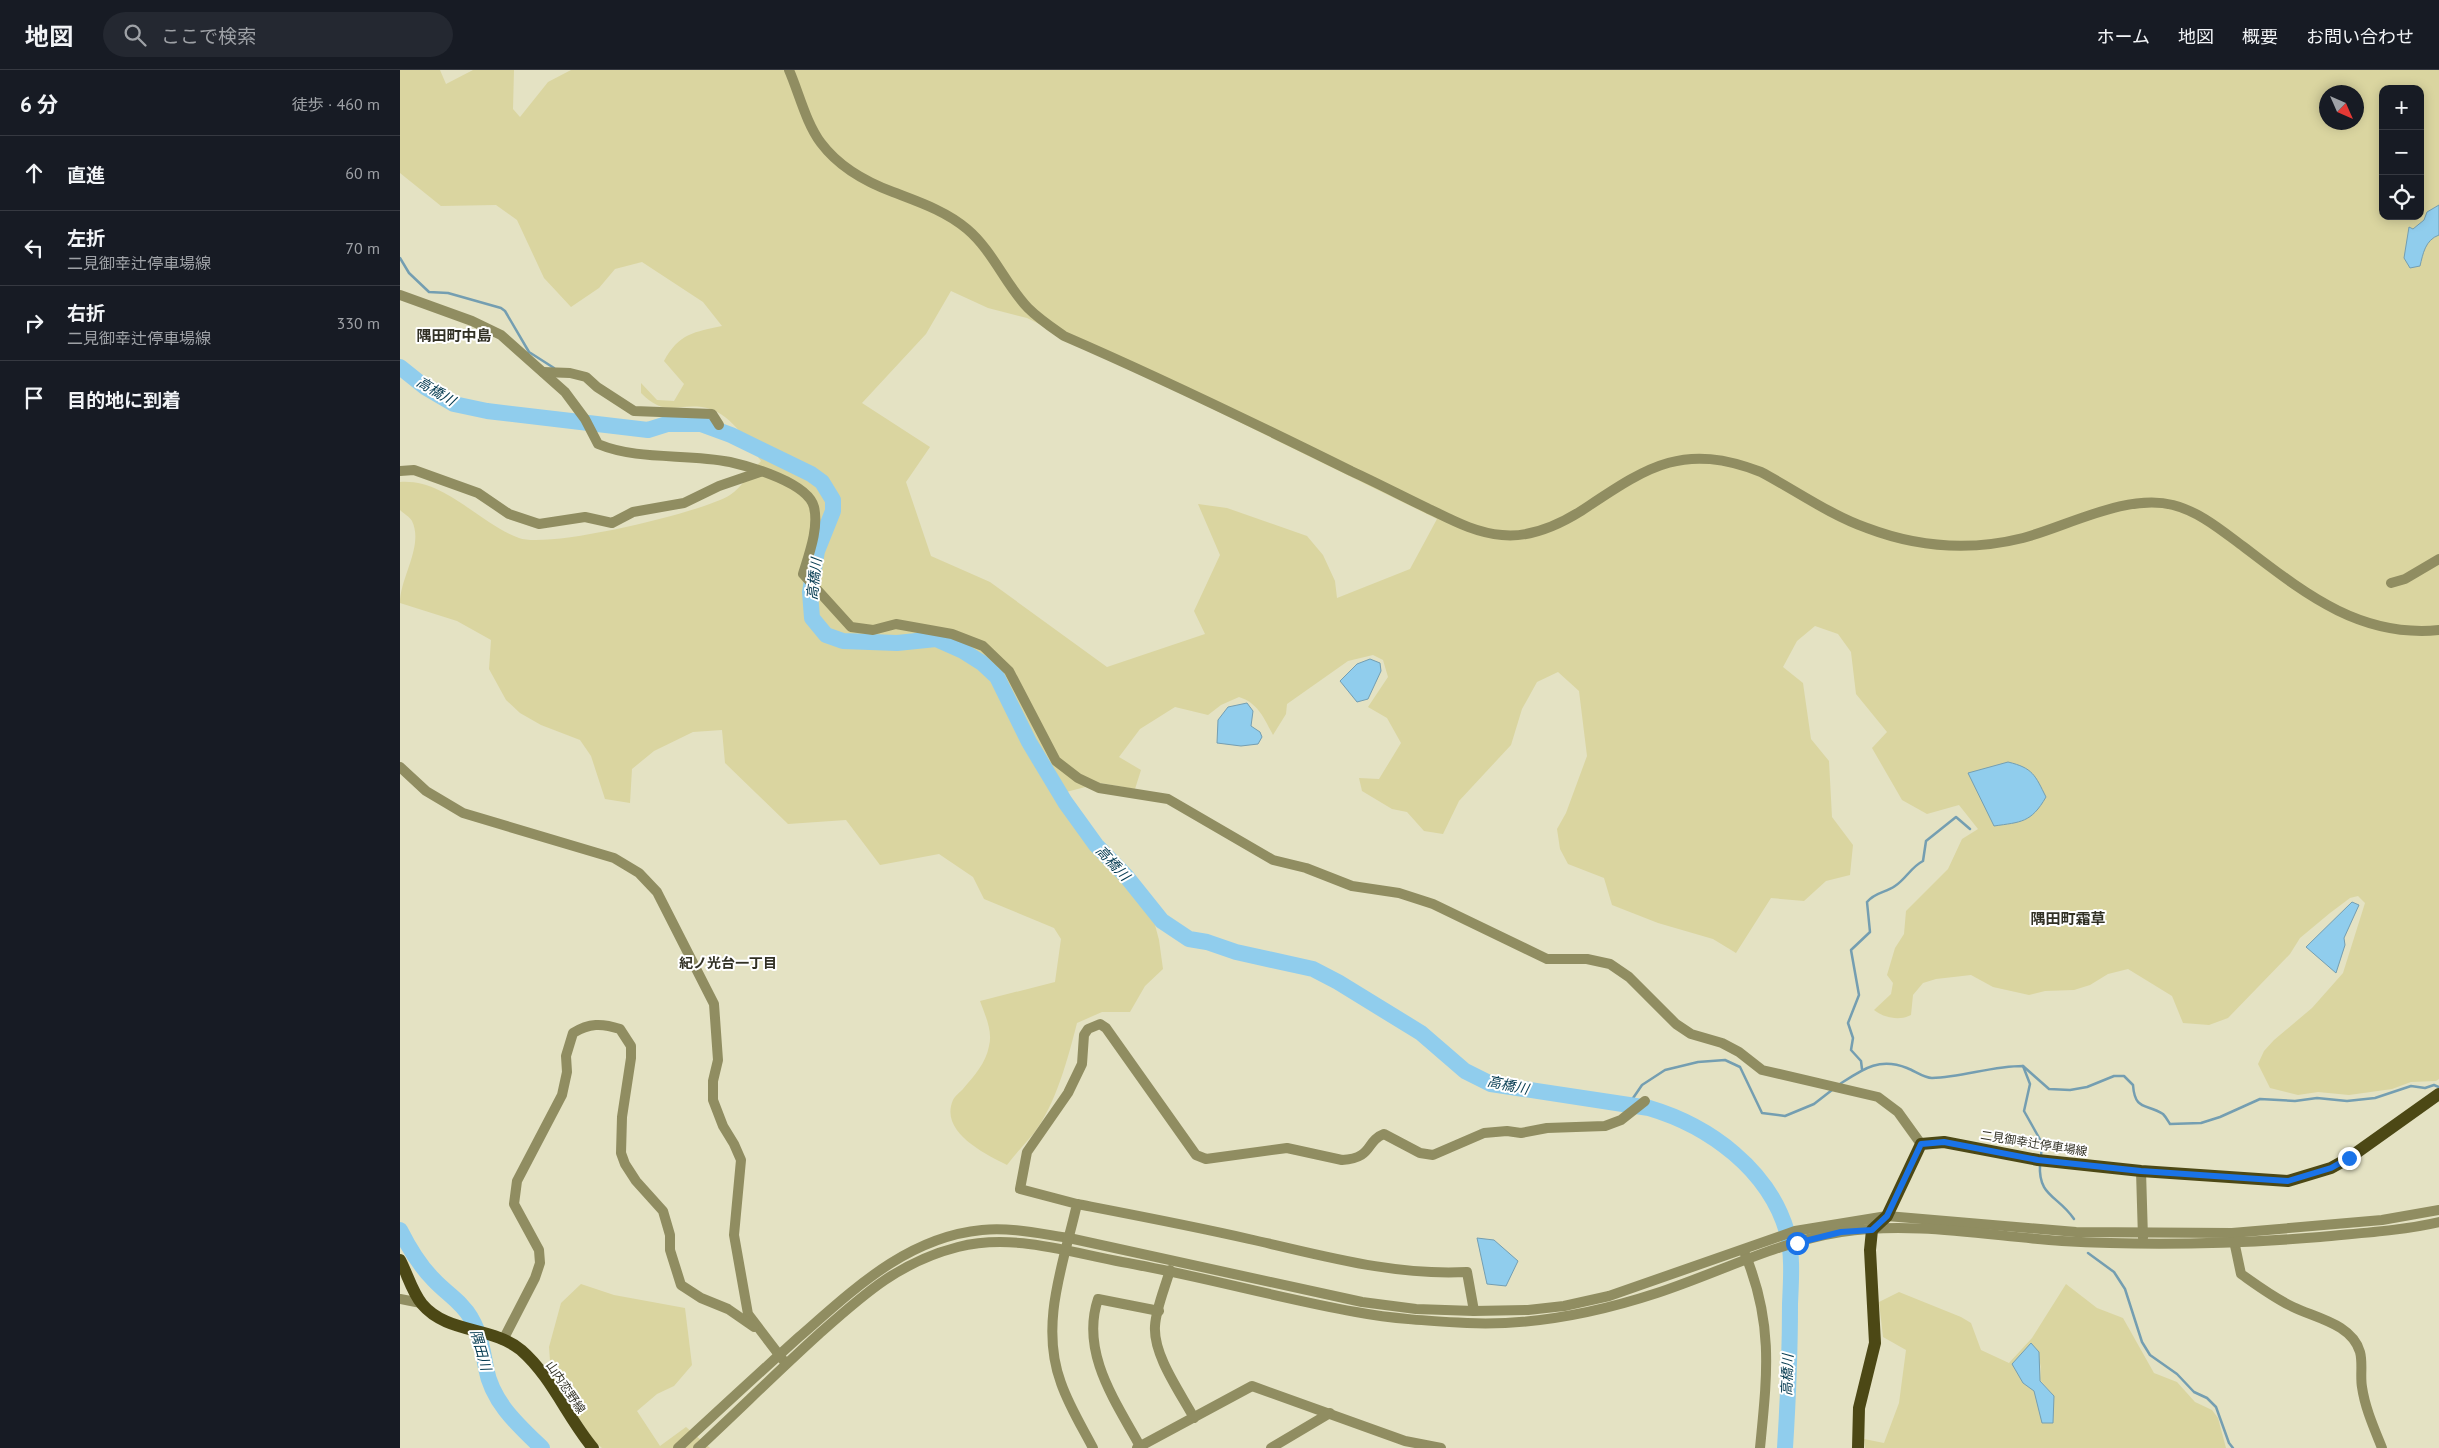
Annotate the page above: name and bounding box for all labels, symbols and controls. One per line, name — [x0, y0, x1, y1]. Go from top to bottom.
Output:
search box — [103, 12, 453, 57]
text: 地図 — [25, 21, 73, 52]
icon: search — [121, 21, 149, 49]
text: ここで検索 — [161, 24, 256, 48]
text: ホーム — [2097, 25, 2150, 48]
text: 地図 — [2178, 25, 2214, 48]
text: 概要 — [2242, 25, 2278, 48]
text: お問い合わせ — [2306, 25, 2414, 48]
north arrow — [2319, 85, 2364, 130]
map controls — [2379, 85, 2424, 220]
button: + — [2379, 85, 2424, 130]
text: 6 分 — [20, 91, 58, 118]
text: 徒歩 · 460 m — [292, 94, 380, 114]
button: − — [2379, 130, 2424, 175]
icon: ahead — [20, 159, 48, 187]
text: 直進 — [67, 163, 105, 187]
text: 60 m — [345, 163, 380, 183]
button: locate — [2379, 175, 2424, 220]
text: 左折 — [67, 226, 105, 250]
icon: left — [20, 234, 48, 262]
text: 70 m — [345, 238, 380, 258]
text: 二見御幸辻停車場線 — [67, 253, 211, 273]
text: 右折 — [67, 301, 105, 325]
icon: right — [20, 309, 48, 337]
text: 330 m — [337, 313, 380, 333]
district label: 隅田町中島 — [416, 326, 492, 345]
text: 二見御幸辻停車場線 — [67, 328, 211, 348]
water label: 高橋川 — [413, 372, 460, 411]
icon: arrive — [20, 384, 48, 412]
text: 目的地に到着 — [67, 388, 181, 412]
water label: 高橋川 — [803, 555, 826, 601]
water label: 高橋川 — [1092, 842, 1135, 886]
district label: 隅田町霜草 — [2030, 909, 2106, 928]
district label: 紀ノ光台一丁目 — [679, 954, 777, 972]
water label: 高橋川 — [1486, 1072, 1532, 1099]
street label: 二見御幸辻停車場線 — [1979, 1127, 2089, 1159]
route end — [2338, 1147, 2361, 1170]
route start — [1786, 1232, 1809, 1255]
water label: 隅田川 — [467, 1327, 496, 1375]
water label: 高橋川 — [1777, 1352, 1797, 1396]
street label: 山内恋野線 — [543, 1358, 589, 1416]

